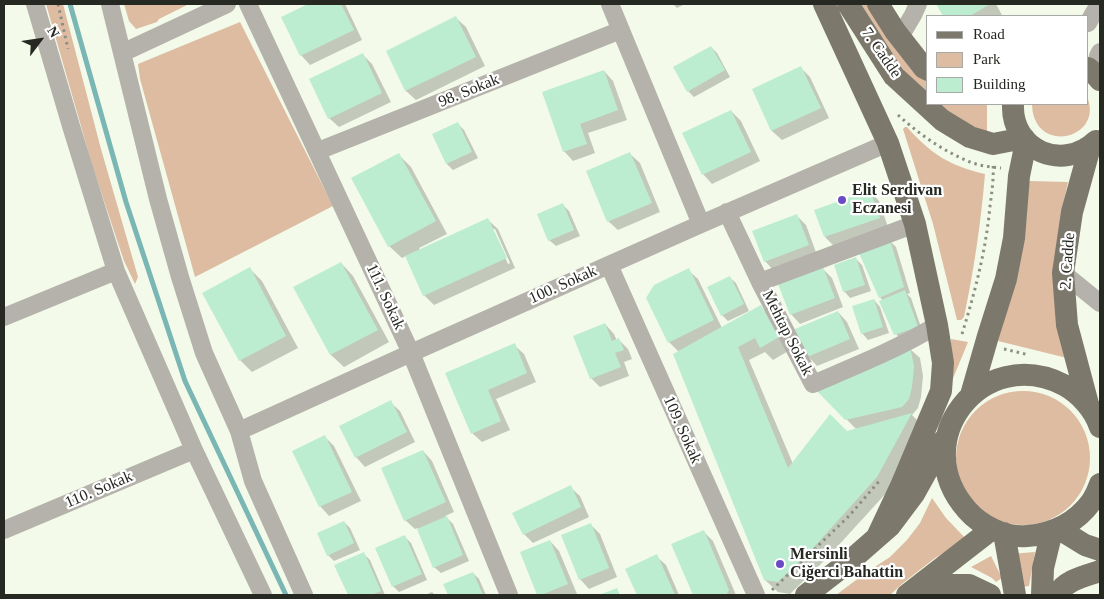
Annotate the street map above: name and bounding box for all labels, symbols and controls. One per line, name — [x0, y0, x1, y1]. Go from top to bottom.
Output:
north arrow — [15, 15, 65, 65]
legend — [926, 15, 1089, 105]
text: N — [44, 24, 62, 40]
street label: 7. Cadde — [857, 24, 905, 82]
text: Road — [973, 26, 1005, 42]
text: Park — [973, 51, 1001, 67]
street label: 98. Sokak — [436, 70, 502, 112]
text: Building — [973, 76, 1026, 92]
place label: Elit Serdivan Eczanesi — [852, 181, 942, 219]
marker: Elit Serdivan Eczanesi — [836, 194, 848, 206]
street label: 2. Cadde — [1056, 232, 1080, 290]
street label: 111. Sokak — [361, 261, 409, 333]
street label: 100. Sokak — [526, 262, 600, 308]
street label: Mehtap Sokak — [757, 287, 817, 379]
street label: 109. Sokak — [659, 393, 705, 467]
street label: 110. Sokak — [62, 467, 136, 513]
place label: Mersinli Ciğerci Bahattin — [790, 545, 903, 583]
marker: Mersinli Ciğerci Bahattin — [774, 558, 786, 570]

